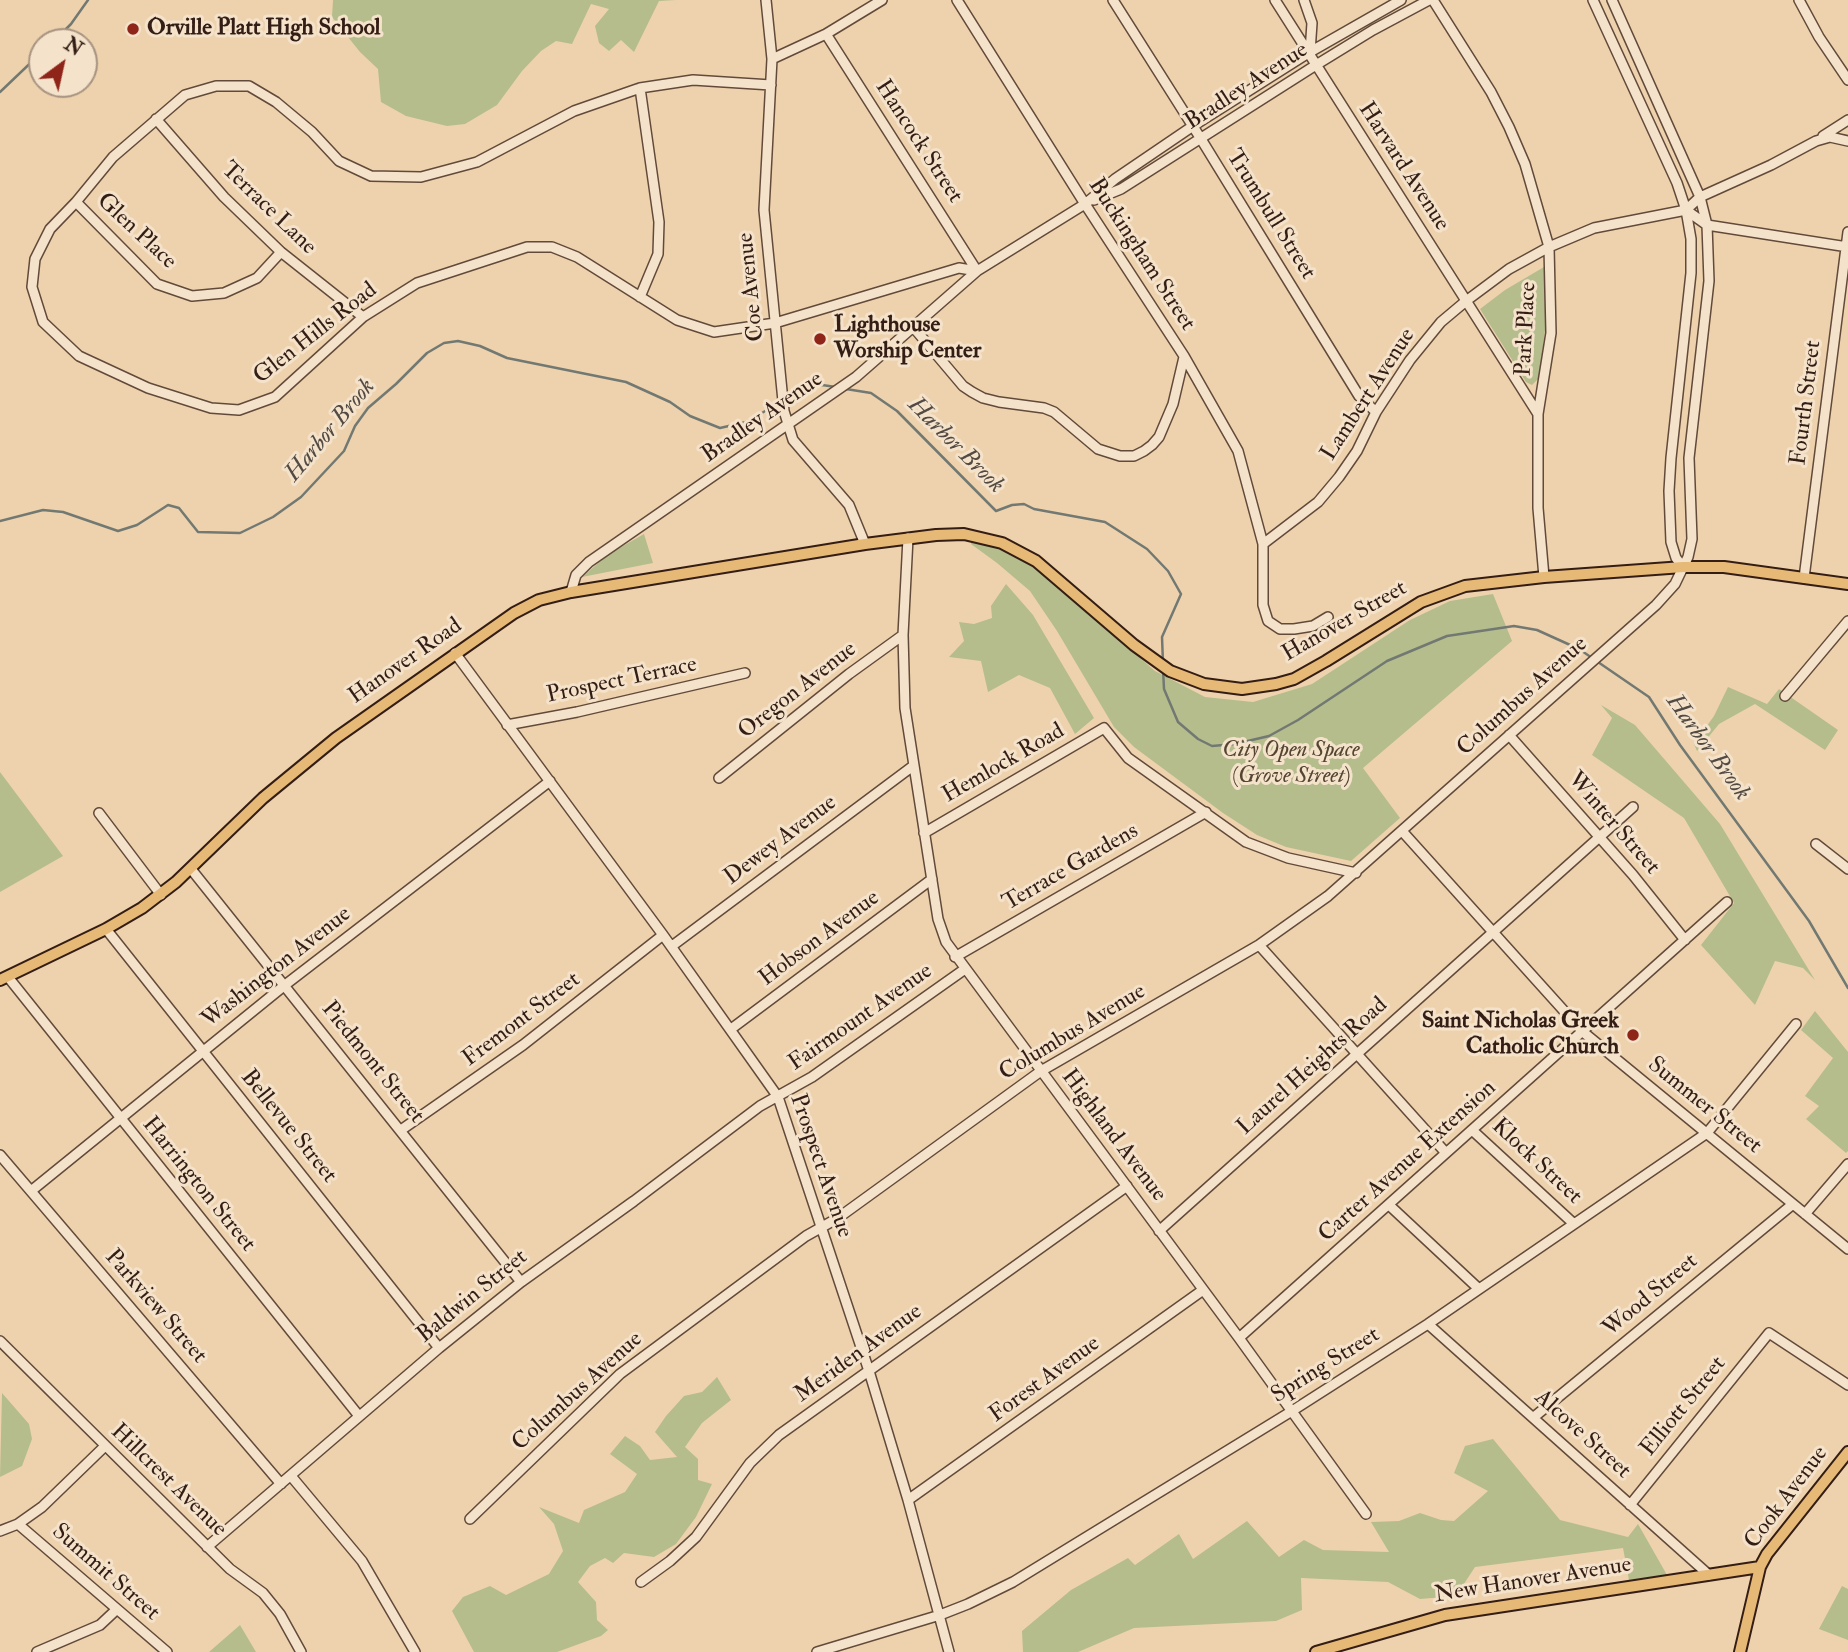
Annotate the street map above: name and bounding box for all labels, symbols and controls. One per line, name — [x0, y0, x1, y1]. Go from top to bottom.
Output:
place label: Orville Platt High School — [147, 15, 381, 43]
marker: Orville Platt High School — [125, 21, 141, 37]
north arrow — [28, 28, 98, 98]
text: N — [60, 32, 87, 62]
street label: Bradley Avenue — [1180, 37, 1314, 137]
street label: Hancock Street — [868, 75, 968, 209]
street label: Harvard Avenue — [1351, 98, 1455, 236]
street label: Trumbull Street — [1219, 145, 1321, 285]
street label: Terrace Lane — [215, 157, 321, 261]
street label: Buckingham Street — [1081, 174, 1201, 336]
street label: Glen Place — [90, 188, 182, 276]
street label: Coe Avenue — [733, 231, 771, 343]
street label: Glen Hills Road — [249, 277, 383, 391]
street label: Park Place — [1511, 281, 1543, 377]
place label: Lighthouse Worship Center — [834, 312, 981, 366]
street label: Lambert Avenue — [1316, 324, 1422, 466]
marker: Lighthouse Worship Center — [812, 331, 828, 347]
street label: Fourth Street — [1786, 339, 1828, 467]
street label: Bradley Avenue — [697, 366, 829, 470]
water label: Harbor Brook — [280, 374, 382, 488]
water label: Harbor Brook — [901, 392, 1009, 500]
street label: Hanover Street — [1278, 575, 1412, 669]
street label: Hanover Road — [344, 613, 468, 711]
street label: Columbus Avenue — [1452, 631, 1594, 763]
street label: Oregon Avenue — [733, 636, 863, 746]
street label: Prospect Terrace — [544, 652, 700, 710]
water label: Harbor Brook — [1659, 689, 1755, 807]
street label: Hemlock Road — [938, 718, 1070, 810]
park label: City Open Space (Grove Street) — [1222, 737, 1360, 791]
street label: Winter Street — [1561, 767, 1665, 881]
street label: Dewey Avenue — [719, 790, 843, 892]
street label: Terrace Gardens — [998, 818, 1144, 918]
street label: Hobson Avenue — [755, 885, 885, 993]
street label: Washington Avenue — [197, 901, 357, 1035]
street label: Fairmount Avenue — [784, 958, 938, 1078]
street label: Fremont Street — [458, 967, 586, 1073]
street label: Columbus Avenue — [995, 979, 1151, 1087]
street label: Laurel Heights Road — [1232, 992, 1394, 1142]
street label: Piedmont Street — [315, 997, 429, 1129]
place label: Saint Nicholas Greek Catholic Church — [1422, 1008, 1619, 1062]
marker: Saint Nicholas Greek Catholic Church — [1625, 1027, 1641, 1043]
street label: Summer Street — [1641, 1052, 1767, 1160]
street label: Bellevue Street — [234, 1065, 342, 1189]
street label: Highland Avenue — [1054, 1065, 1172, 1207]
street label: Carter Avenue Extension — [1314, 1075, 1502, 1249]
street label: Prospect Avenue — [783, 1091, 857, 1241]
street label: Harrington Street — [135, 1112, 261, 1258]
street label: Klock Street — [1485, 1113, 1587, 1211]
street label: Parkview Street — [98, 1244, 212, 1370]
street label: Baldwin Street — [412, 1244, 534, 1350]
street label: Wood Street — [1598, 1248, 1704, 1344]
street label: Meriden Avenue — [790, 1299, 928, 1409]
street label: Spring Street — [1267, 1322, 1385, 1410]
street label: Columbus Avenue — [507, 1326, 649, 1458]
street label: Forest Avenue — [984, 1331, 1106, 1429]
street label: Elliott Street — [1635, 1351, 1733, 1463]
street label: Alcove Street — [1528, 1385, 1636, 1485]
street label: Hillcrest Avenue — [104, 1419, 232, 1543]
street label: Cook Avenue — [1739, 1441, 1835, 1555]
street label: Summit Street — [45, 1519, 165, 1627]
street label: New Hanover Avenue — [1433, 1552, 1633, 1610]

